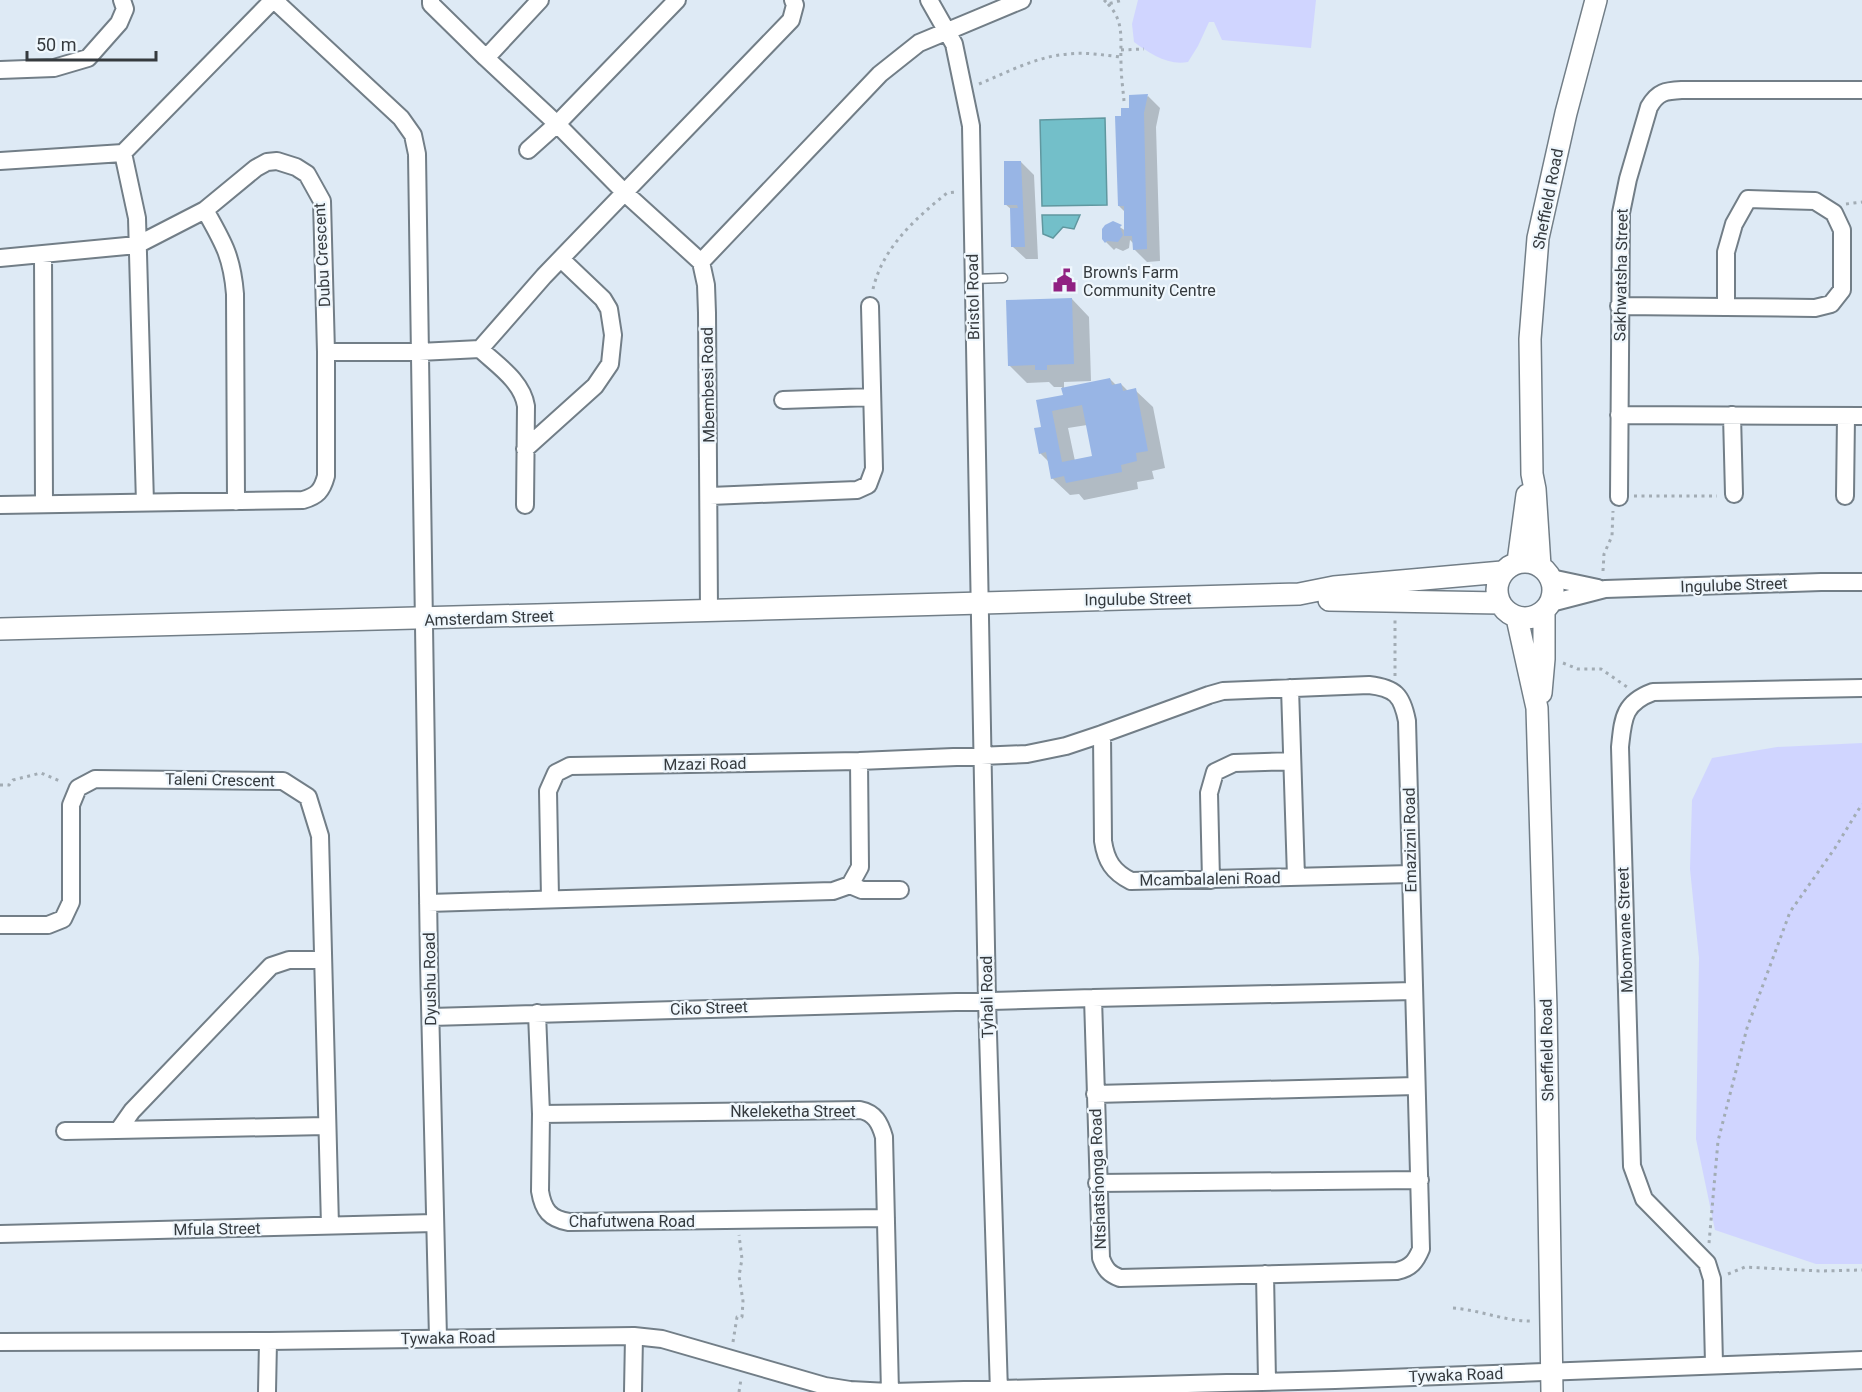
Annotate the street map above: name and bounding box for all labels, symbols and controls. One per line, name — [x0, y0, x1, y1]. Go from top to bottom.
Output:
scale bar — [27, 24, 156, 62]
text: 50 m — [36, 34, 76, 55]
street label: Sheffield Road — [1529, 147, 1567, 251]
street label: Dubu Crescent — [310, 202, 334, 308]
street label: Sakhwatsha Street — [1610, 208, 1632, 342]
street label: Bristol Road — [963, 254, 983, 340]
place label: Brown's Farm Community Centre — [1083, 263, 1216, 300]
public building icon: Brown's Farm Community Centre — [1052, 268, 1078, 294]
street label: Mbembesi Road — [697, 327, 719, 443]
street label: Ingulube Street — [1680, 574, 1788, 596]
street label: Ingulube Street — [1084, 589, 1192, 609]
street label: Amsterdam Street — [424, 606, 554, 630]
street label: Mzazi Road — [663, 754, 747, 774]
street label: Taleni Crescent — [165, 770, 275, 790]
street label: Emazizni Road — [1400, 787, 1420, 893]
street label: Mbomvane Street — [1613, 867, 1637, 993]
street label: Mcambalaleni Road — [1139, 868, 1281, 890]
street label: Dyushu Road — [420, 932, 440, 1026]
street label: Tyhali Road — [977, 956, 997, 1038]
street label: Ciko Street — [670, 997, 748, 1019]
street label: Sheffield Road — [1537, 999, 1557, 1101]
street label: Nkeleketha Street — [730, 1102, 856, 1121]
street label: Ntshatshonga Road — [1086, 1108, 1110, 1250]
street label: Chafutwena Road — [569, 1212, 695, 1231]
street label: Mfula Street — [173, 1219, 261, 1239]
street label: Tywaka Road — [400, 1328, 496, 1348]
street label: Tywaka Road — [1408, 1364, 1504, 1386]

